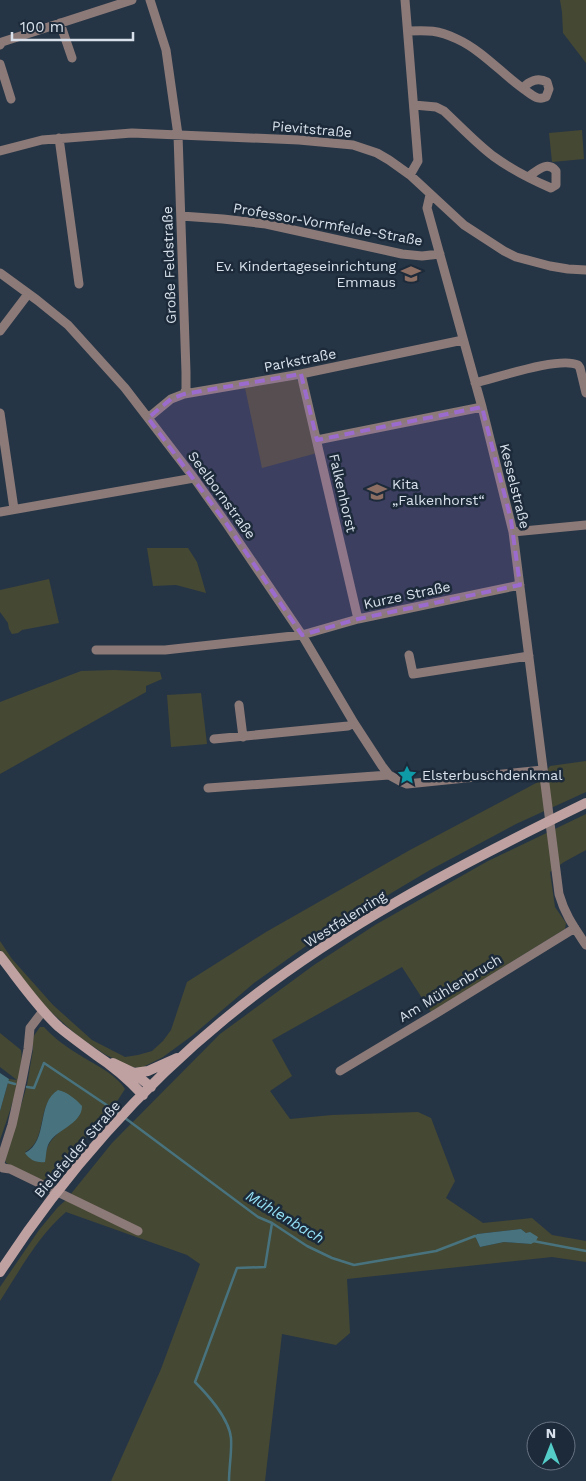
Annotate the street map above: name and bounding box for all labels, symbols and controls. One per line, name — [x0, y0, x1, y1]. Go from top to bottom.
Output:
scale bar — [12, 10, 134, 42]
text: 100 m — [20, 18, 64, 36]
street label: Pievitstraße — [271, 118, 353, 140]
street label: Professor-Vormfelde-Straße — [232, 199, 424, 249]
street label: Große Feldstraße — [159, 206, 179, 324]
place label: Ev. Kindertageseinrichtung Emmaus — [215, 258, 397, 290]
school or university icon: Ev. Kindertageseinrichtung Emmaus — [400, 263, 422, 285]
street label: Parkstraße — [262, 345, 338, 375]
street label: Kesselstraße — [497, 442, 533, 530]
street label: Seelbornstraße — [185, 448, 259, 542]
street label: Falkenhorst — [326, 452, 360, 534]
place label: Kita „Falkenhorst“ — [392, 476, 485, 508]
school or university icon: Kita „Falkenhorst“ — [366, 481, 388, 503]
street label: Kurze Straße — [362, 578, 452, 612]
place icon: Elsterbuschdenkmal — [396, 764, 418, 786]
place label: Elsterbuschdenkmal — [422, 767, 563, 783]
street label: Westfalenring — [301, 887, 389, 951]
street label: Am Mühlenbruch — [396, 951, 504, 1025]
street label: Bielefelder Straße — [31, 1097, 123, 1201]
water label: Mühlenbach — [243, 1187, 327, 1247]
north arrow — [526, 1421, 576, 1471]
text: N — [546, 1425, 556, 1441]

